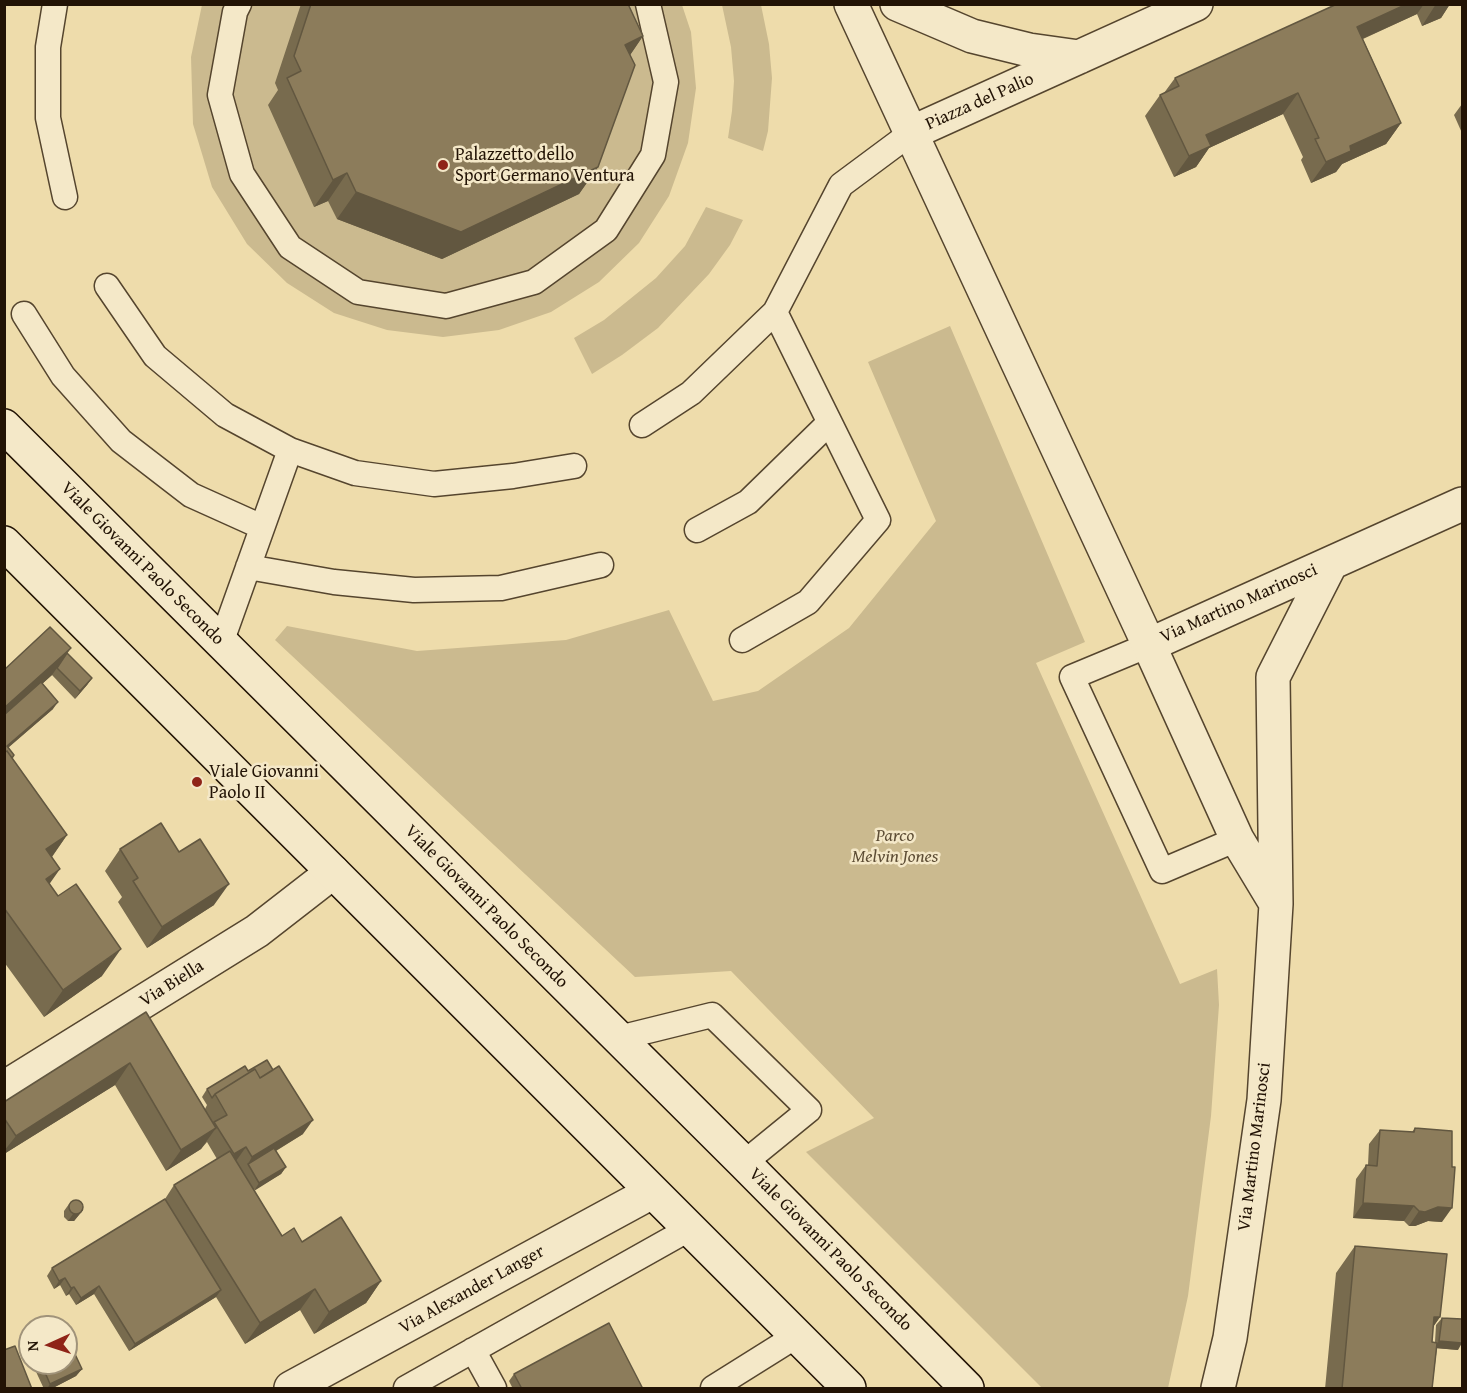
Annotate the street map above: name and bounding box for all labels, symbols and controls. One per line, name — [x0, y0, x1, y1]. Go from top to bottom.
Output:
street label: Piazza del Palio — [923, 69, 1037, 135]
place label: Palazzetto dello Sport Germano Ventura — [455, 144, 634, 186]
marker: Palazzetto dello Sport Germano Ventura — [436, 158, 450, 172]
street label: Viale Giovanni Paolo Secondo — [56, 478, 228, 650]
street label: Via Martino Marinosci — [1157, 560, 1321, 648]
place label: Viale Giovanni Paolo II — [209, 761, 319, 804]
marker: Viale Giovanni Paolo II — [190, 775, 204, 789]
street label: Viale Giovanni Paolo Secondo — [400, 821, 572, 993]
park label: Parco Melvin Jones — [852, 825, 938, 868]
street label: Via Biella — [136, 956, 208, 1012]
street label: Via Martino Marinosci — [1234, 1061, 1276, 1233]
street label: Viale Giovanni Paolo Secondo — [744, 1164, 916, 1336]
street label: Via Alexander Langer — [396, 1241, 548, 1339]
north arrow — [18, 1315, 78, 1375]
text: N — [20, 1340, 44, 1352]

